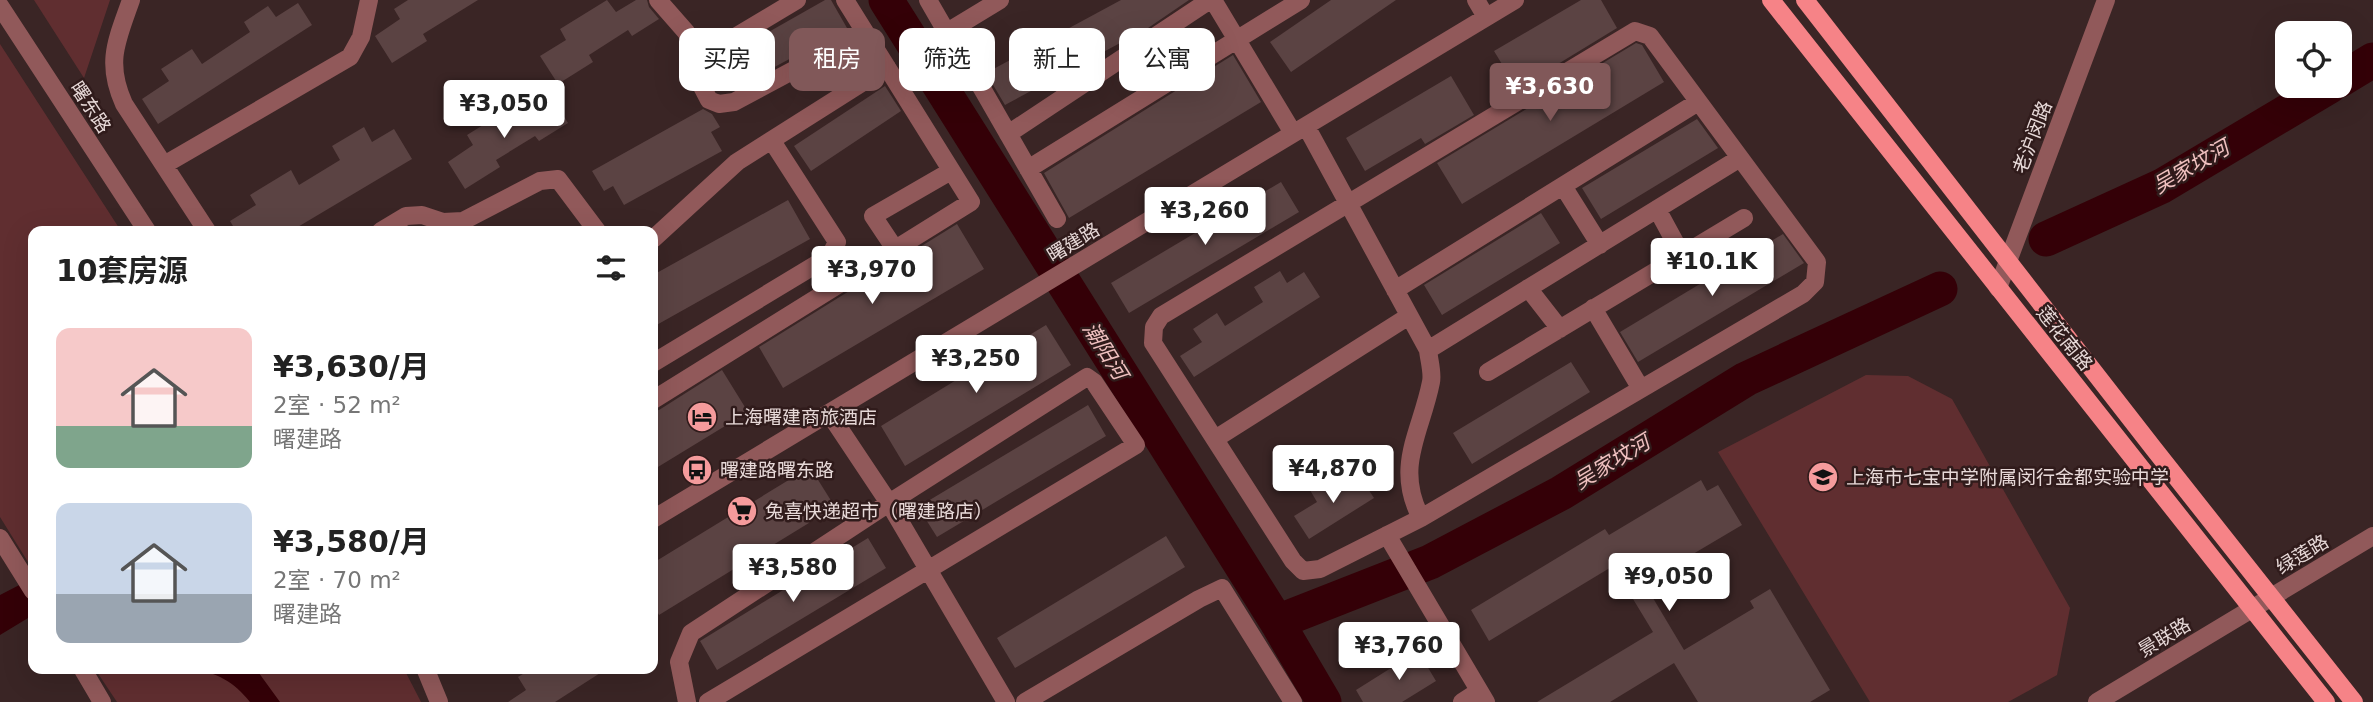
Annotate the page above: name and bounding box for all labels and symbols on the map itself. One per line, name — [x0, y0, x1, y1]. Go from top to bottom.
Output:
pin: ¥3,630 — [1493, 64, 1607, 123]
street label: 曙东路 — [66, 77, 116, 137]
pin: ¥3,050 — [447, 80, 561, 140]
street label: 老沪闵路 — [2008, 98, 2056, 176]
water label: 吴家坟河 — [2149, 134, 2237, 198]
pin: ¥3,260 — [1148, 188, 1262, 247]
street label: 曙建路 — [1043, 218, 1103, 266]
pin: ¥10.1K — [1655, 238, 1769, 298]
pin: ¥3,970 — [815, 246, 929, 306]
street label: 莲花南路 — [2033, 302, 2097, 374]
water label: 潮阳河 — [1078, 318, 1134, 387]
pin: ¥3,250 — [919, 336, 1033, 395]
hotel icon: 上海曙建商旅酒店 — [685, 400, 719, 434]
place label: 上海曙建商旅酒店 — [725, 406, 877, 428]
water label: 吴家坟河 — [1570, 428, 1658, 494]
pin: ¥4,870 — [1276, 446, 1390, 505]
bus stop icon: 曙建路曙东路 — [680, 453, 714, 487]
place label: 曙建路曙东路 — [720, 459, 834, 481]
school or university icon: 上海市七宝中学附属闵行金都实验中学 — [1806, 460, 1840, 494]
place label: 上海市七宝中学附属闵行金都实验中学 — [1846, 466, 2169, 488]
supermarket icon: 兔喜快递超市（曙建路店） — [725, 494, 759, 528]
place label: 兔喜快递超市（曙建路店） — [765, 500, 993, 522]
street label: 绿莲路 — [2272, 530, 2332, 578]
pin: ¥3,580 — [736, 544, 850, 604]
pin: ¥9,050 — [1612, 554, 1726, 613]
street label: 景联路 — [2134, 613, 2194, 661]
pin: ¥3,760 — [1342, 622, 1456, 682]

